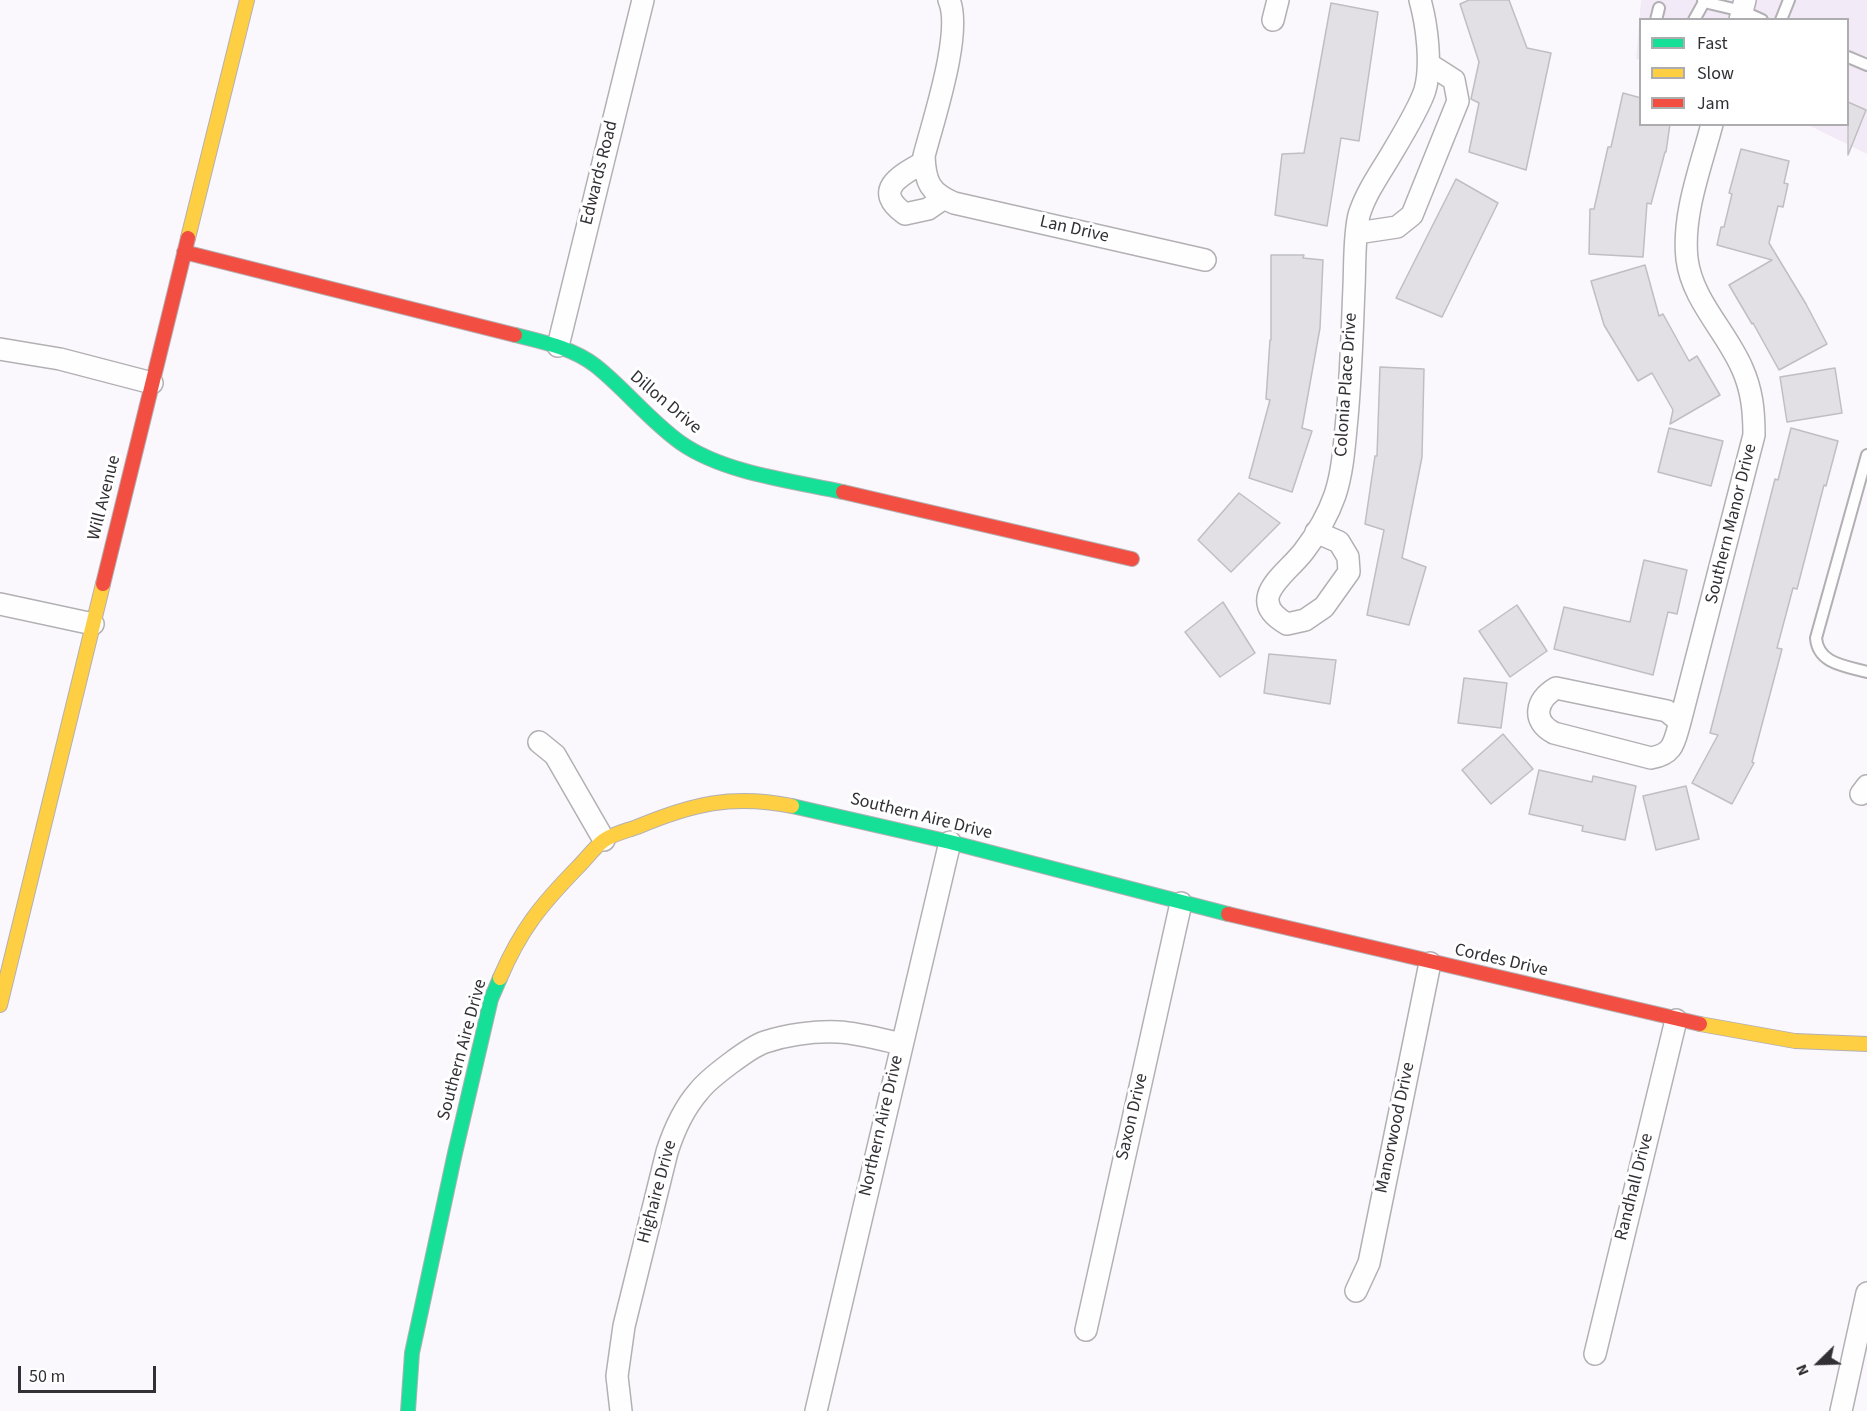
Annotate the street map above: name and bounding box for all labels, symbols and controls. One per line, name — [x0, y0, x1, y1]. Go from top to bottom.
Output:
legend — [1639, 18, 1849, 126]
text: Fast — [1697, 31, 1728, 56]
text: Slow — [1697, 61, 1734, 86]
text: Jam — [1697, 91, 1730, 116]
street label: Edwards Road — [577, 118, 623, 228]
street label: Lan Drive — [1037, 212, 1111, 248]
street label: Colonia Place Drive — [1331, 312, 1363, 458]
street label: Dillon Drive — [625, 367, 705, 439]
street label: Southern Manor Drive — [1702, 442, 1762, 606]
street label: Will Avenue — [84, 453, 126, 543]
street label: Southern Aire Drive — [848, 789, 994, 845]
street label: Cordes Drive — [1452, 940, 1550, 982]
street label: Southern Aire Drive — [434, 977, 492, 1123]
street label: Northern Aire Drive — [855, 1053, 909, 1199]
street label: Manorwood Drive — [1372, 1061, 1420, 1195]
street label: Saxon Drive — [1113, 1071, 1153, 1163]
street label: Randhall Drive — [1611, 1131, 1659, 1243]
street label: Highaire Drive — [634, 1138, 682, 1246]
north arrow — [1789, 1333, 1849, 1393]
scale bar — [21, 1354, 159, 1392]
text: N — [1790, 1361, 1815, 1379]
text: 50 m — [29, 1364, 65, 1389]

